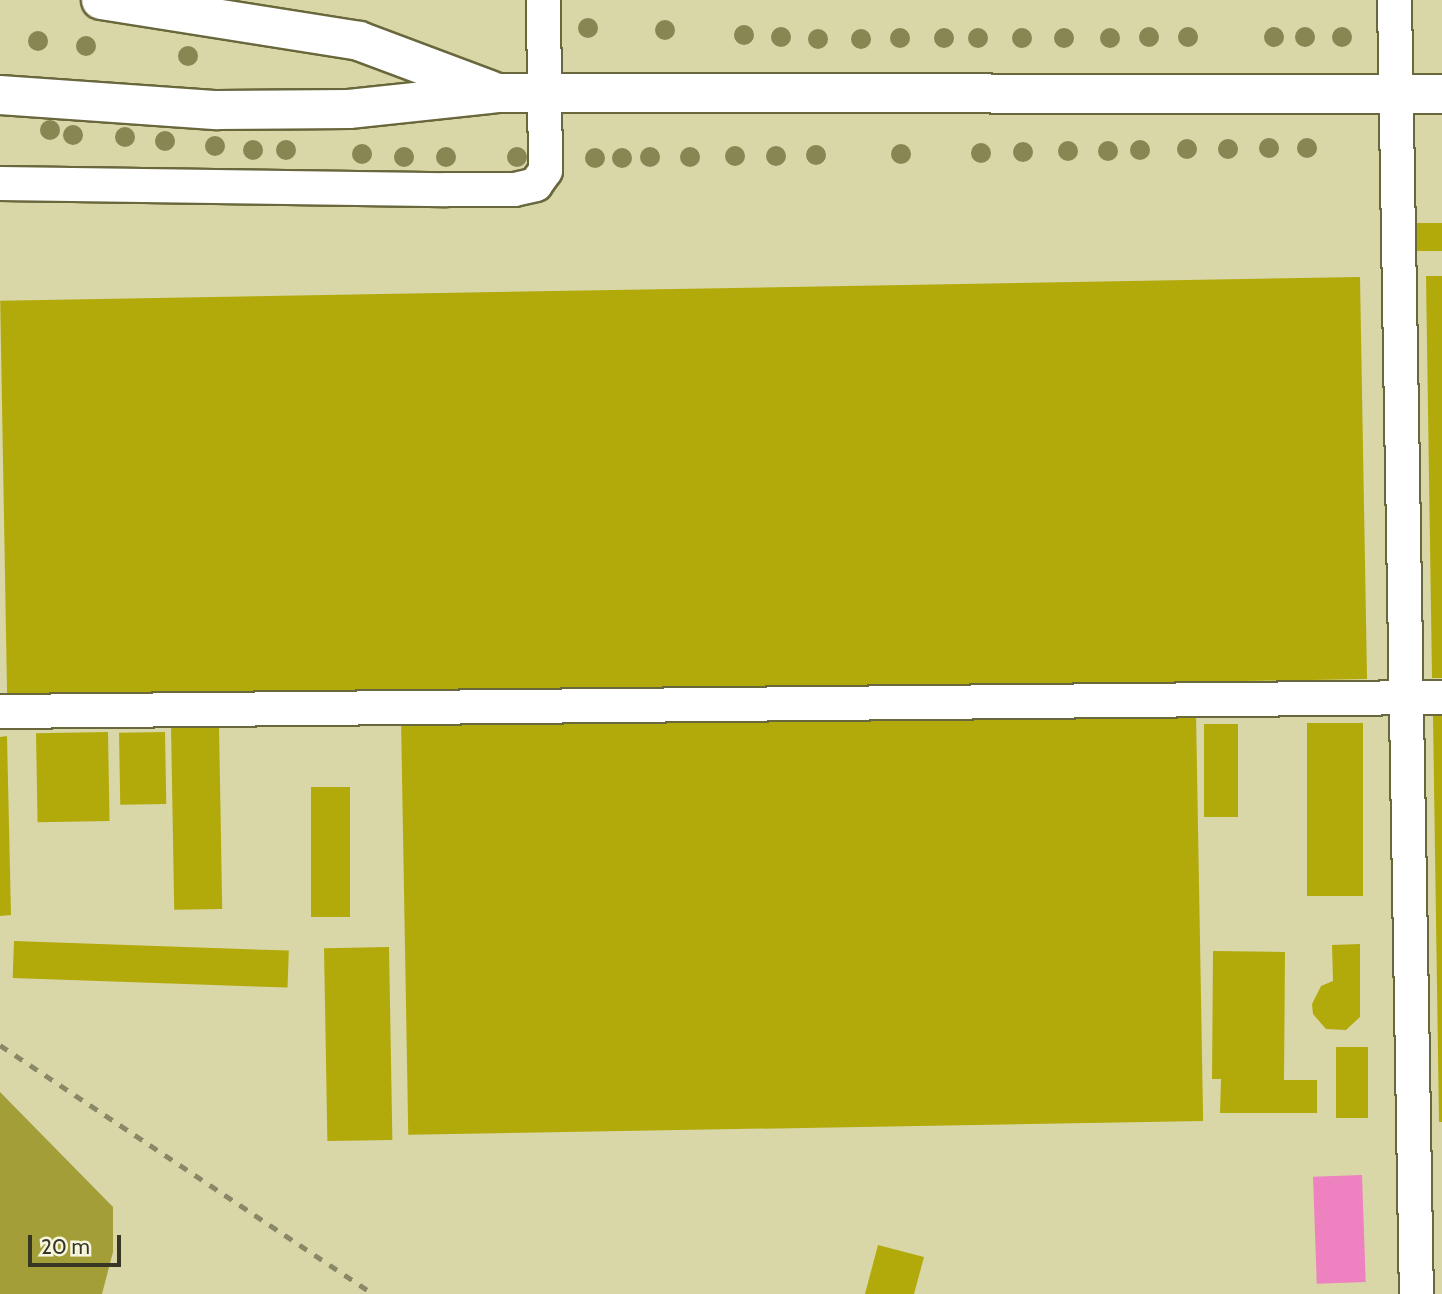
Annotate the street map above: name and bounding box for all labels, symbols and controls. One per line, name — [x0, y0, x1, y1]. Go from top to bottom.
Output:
scale bar — [32, 1220, 124, 1264]
text: 20 m — [41, 1234, 90, 1259]

